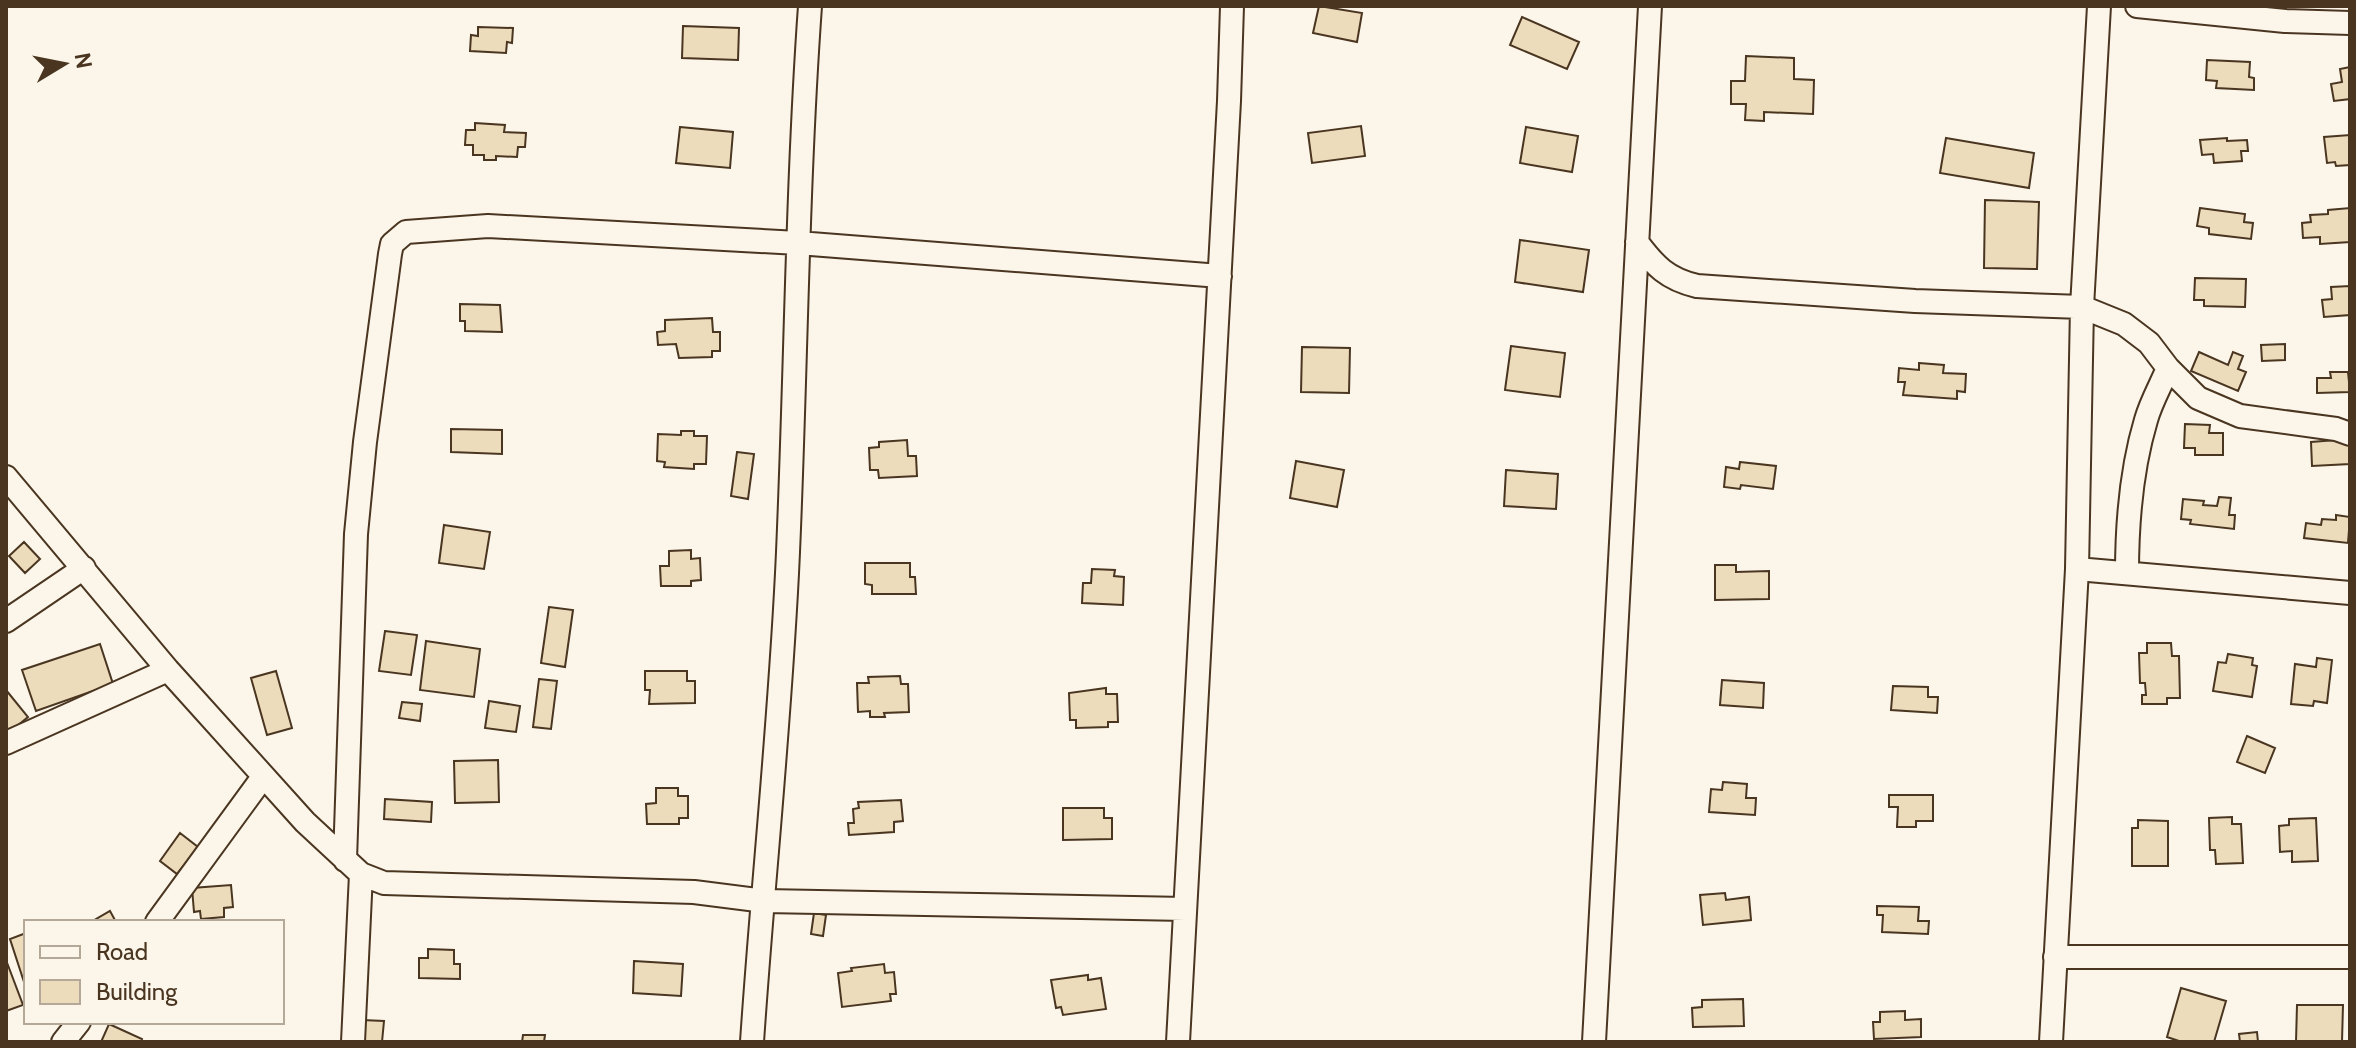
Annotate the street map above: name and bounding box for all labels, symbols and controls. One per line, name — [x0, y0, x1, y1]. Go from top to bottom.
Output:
north arrow — [24, 24, 104, 104]
text: N — [69, 51, 98, 71]
legend — [24, 920, 284, 1024]
text: Road — [96, 937, 148, 966]
text: Building — [96, 977, 178, 1006]

